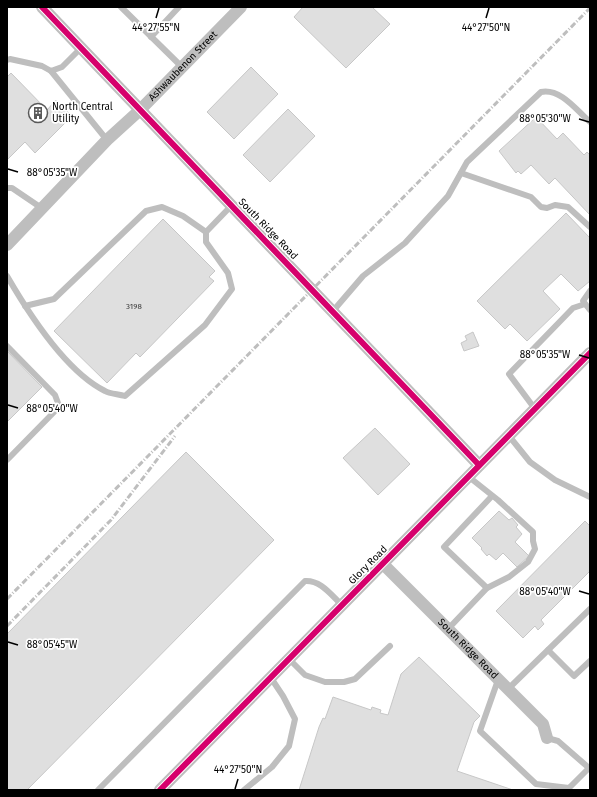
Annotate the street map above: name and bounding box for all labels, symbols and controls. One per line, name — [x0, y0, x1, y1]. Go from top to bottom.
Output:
text: 44°27'55"N — [132, 22, 180, 34]
text: 44°27'50"N — [462, 22, 510, 34]
street label: Ashwaubenon Street — [146, 28, 220, 104]
place label: North Central Utility — [52, 101, 113, 125]
building icon: North Central Utility — [27, 102, 49, 124]
text: 88°05'30"W — [519, 113, 571, 125]
text: 88°05'35"W — [27, 167, 78, 179]
street label: South Ridge Road — [236, 196, 300, 262]
house number: 3198 — [126, 302, 143, 311]
text: 88°05'35"W — [520, 349, 571, 361]
text: 88°05'40"W — [26, 403, 78, 415]
street label: Glory Road — [346, 543, 390, 587]
text: 88°05'40"W — [519, 586, 571, 598]
street label: South Ridge Road — [435, 616, 501, 682]
text: 88°05'45"W — [27, 639, 78, 651]
text: 44°27'50"N — [214, 764, 262, 776]

